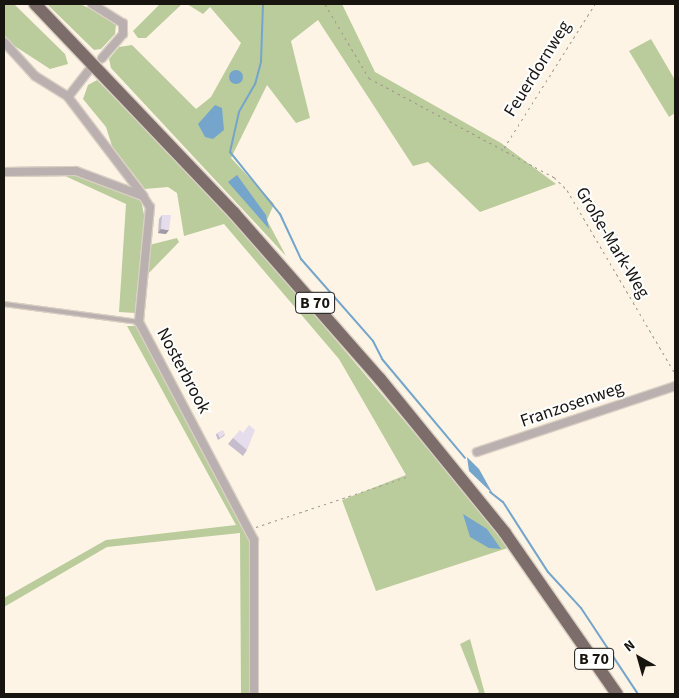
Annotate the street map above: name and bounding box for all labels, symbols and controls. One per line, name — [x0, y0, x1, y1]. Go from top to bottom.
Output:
street label: Feuerdornweg — [500, 17, 576, 121]
street label: Große-Mark-Weg — [570, 183, 654, 303]
road number: B 70 — [295, 290, 335, 316]
street label: Nosterbrook — [151, 324, 215, 418]
street label: Franzosenweg — [518, 377, 626, 433]
north arrow — [614, 633, 664, 683]
text: N — [620, 635, 640, 657]
road number: B 70 — [574, 646, 614, 672]

